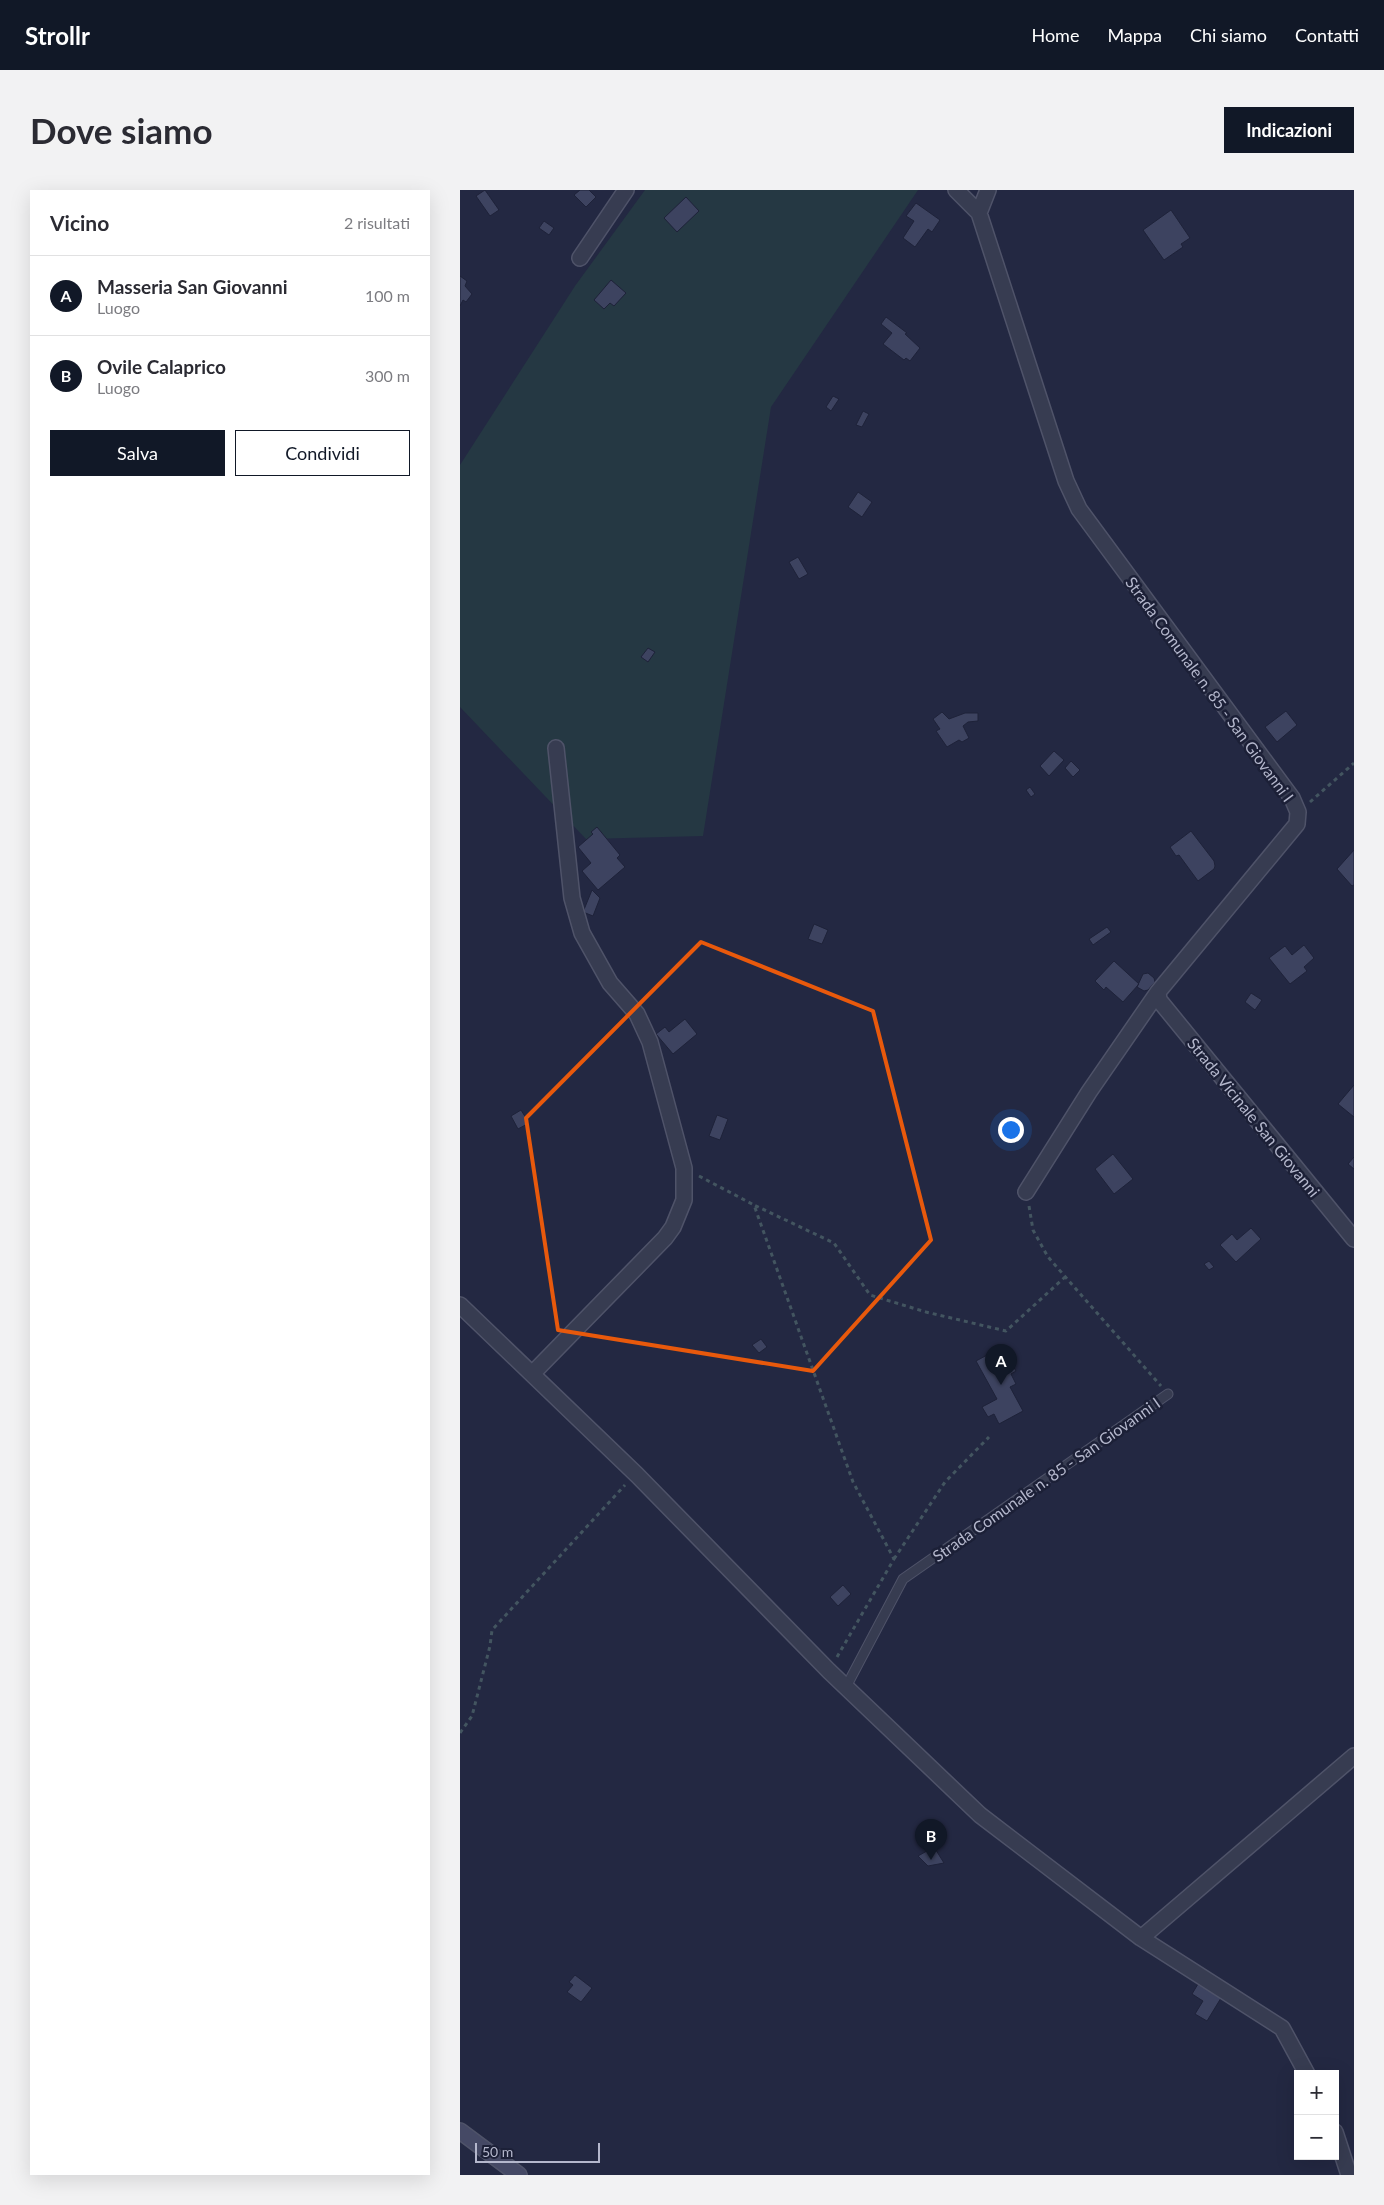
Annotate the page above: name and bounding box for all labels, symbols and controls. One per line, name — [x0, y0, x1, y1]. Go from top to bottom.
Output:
text: Strollr — [25, 21, 90, 50]
text: Home — [1031, 24, 1079, 46]
text: Mappa — [1107, 24, 1162, 46]
text: Chi siamo — [1190, 24, 1267, 46]
text: Contatti — [1295, 24, 1359, 46]
button: Indicazioni — [1224, 107, 1354, 153]
text: Dove siamo — [30, 109, 213, 151]
text: Vicino — [50, 210, 109, 235]
text: 2 risultati — [344, 213, 410, 232]
text: Masseria San Giovanni — [97, 275, 288, 298]
text: A — [60, 286, 72, 305]
text: 100 m — [365, 286, 410, 305]
text: Luogo — [97, 298, 140, 317]
text: Ovile Calaprico — [97, 355, 226, 378]
text: B — [61, 366, 71, 385]
text: 300 m — [365, 366, 410, 385]
text: Luogo — [97, 378, 140, 397]
button: Salva — [50, 430, 225, 476]
button: Condividi — [235, 430, 410, 476]
street label: Strada Comunale n. 85 - San Giovanni I — [1122, 573, 1298, 805]
street label: Strada Vicinale San Giovanni — [1184, 1034, 1324, 1200]
your location — [998, 1117, 1024, 1143]
pin: A — [985, 1344, 1017, 1385]
street label: Strada Comunale n. 85 - San Giovanni I — [929, 1393, 1163, 1565]
pin: B — [915, 1819, 947, 1860]
map controls — [1294, 2070, 1339, 2160]
button: + — [1294, 2070, 1339, 2115]
button: − — [1294, 2115, 1339, 2160]
scale bar — [475, 2140, 600, 2163]
text: 50 m — [482, 2143, 513, 2160]

